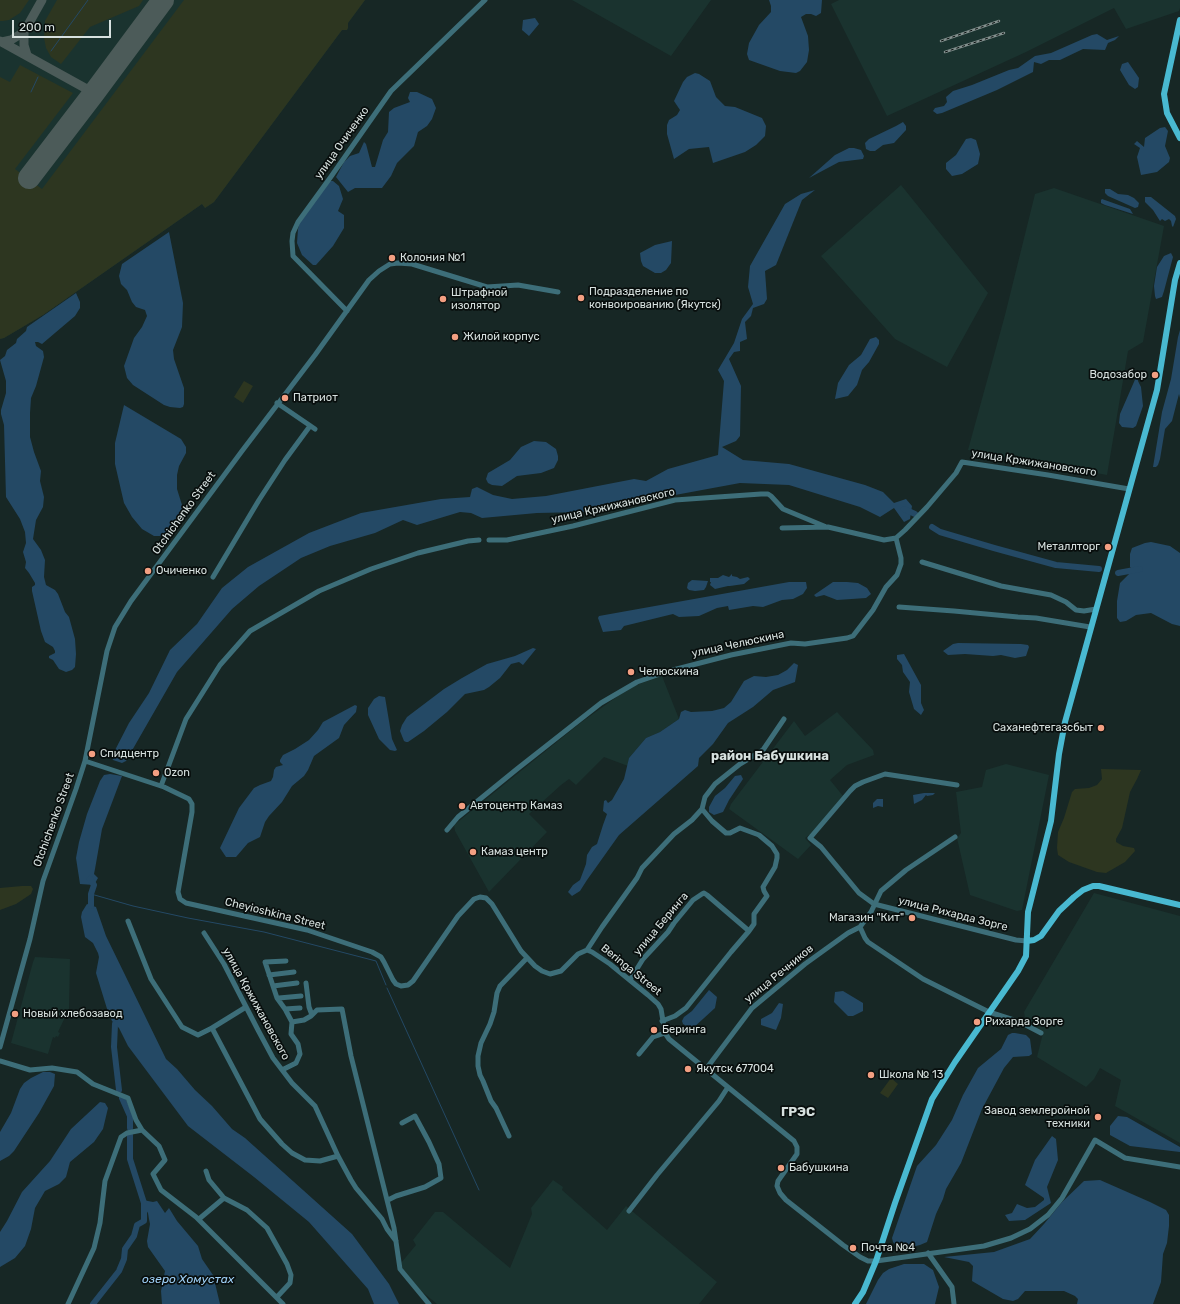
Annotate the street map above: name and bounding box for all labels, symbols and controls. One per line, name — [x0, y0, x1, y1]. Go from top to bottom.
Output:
scale bar — [14, 12, 113, 38]
text: 200 m — [19, 20, 55, 34]
street label: улица Очиченко — [312, 104, 372, 182]
place label: Колония №1 — [400, 251, 465, 265]
marker: Колония №1 — [387, 253, 397, 263]
place label: Подразделение по конвоированию (Якутск) — [589, 285, 721, 311]
place label: Штрафной изолятор — [451, 286, 507, 312]
marker: Подразделение по конвоированию (Якутск) — [576, 293, 586, 303]
marker: Штрафной изолятор — [438, 294, 448, 304]
place label: Жилой корпус — [463, 330, 540, 344]
marker: Жилой корпус — [450, 332, 460, 342]
place label: Водозабор — [1089, 368, 1147, 382]
marker: Водозабор — [1150, 370, 1160, 380]
place label: Патриот — [293, 391, 338, 405]
marker: Патриот — [280, 393, 290, 403]
street label: улица Кржижановского — [971, 447, 1097, 479]
street label: Otchichenko Street — [150, 469, 218, 557]
street label: улица Кржижановского — [550, 485, 676, 527]
place label: Металлторг — [1037, 540, 1100, 554]
marker: Металлторг — [1103, 542, 1113, 552]
place label: Очиченко — [156, 564, 207, 578]
marker: Очиченко — [143, 566, 153, 576]
street label: улица Челюскина — [691, 628, 785, 660]
place label: Челюскина — [639, 665, 699, 679]
marker: Челюскина — [626, 667, 636, 677]
place label: Саханефтегазсбыт — [993, 721, 1093, 735]
marker: Саханефтегазсбыт — [1096, 723, 1106, 733]
place label: Спидцентр — [100, 747, 159, 761]
district label: район Бабушкина — [711, 748, 829, 764]
marker: Спидцентр — [87, 749, 97, 759]
place label: Ozon — [164, 766, 190, 780]
marker: Ozon — [151, 768, 161, 778]
street label: Otchichenko Street — [31, 771, 77, 869]
place label: Автоцентр Камаз — [470, 799, 562, 813]
marker: Автоцентр Камаз — [457, 801, 467, 811]
place label: Камаз центр — [481, 845, 548, 859]
marker: Камаз центр — [468, 847, 478, 857]
street label: улица Беринга — [631, 890, 691, 958]
street label: улица Рихарда Зорге — [897, 894, 1009, 934]
street label: Cheyioshkina Street — [223, 895, 327, 933]
place label: Магазин "Кит" — [829, 911, 904, 925]
marker: Магазин "Кит" — [907, 913, 917, 923]
street label: Beringa Street — [598, 942, 664, 998]
street label: улица Речников — [742, 942, 816, 1006]
street label: улица Кржижановского — [220, 946, 292, 1062]
place label: Новый хлебозавод — [23, 1007, 122, 1021]
marker: Новый хлебозавод — [10, 1009, 20, 1019]
place label: Рихарда Зорге — [985, 1015, 1063, 1029]
marker: Рихарда Зорге — [972, 1017, 982, 1027]
place label: Беринга — [662, 1023, 706, 1037]
marker: Беринга — [649, 1025, 659, 1035]
place label: Якутск 677004 — [696, 1062, 774, 1076]
marker: Якутск 677004 — [683, 1064, 693, 1074]
place label: Школа № 13 — [879, 1068, 943, 1082]
marker: Школа № 13 — [866, 1070, 876, 1080]
district label: ГРЭС — [781, 1104, 815, 1120]
place label: Завод землеройной техники — [984, 1104, 1090, 1130]
marker: Завод землеройной техники — [1093, 1112, 1103, 1122]
place label: Бабушкина — [789, 1161, 849, 1175]
marker: Бабушкина — [776, 1163, 786, 1173]
place label: Почта №4 — [861, 1241, 915, 1255]
marker: Почта №4 — [848, 1243, 858, 1253]
water label: озеро Хомустах — [142, 1273, 234, 1287]

